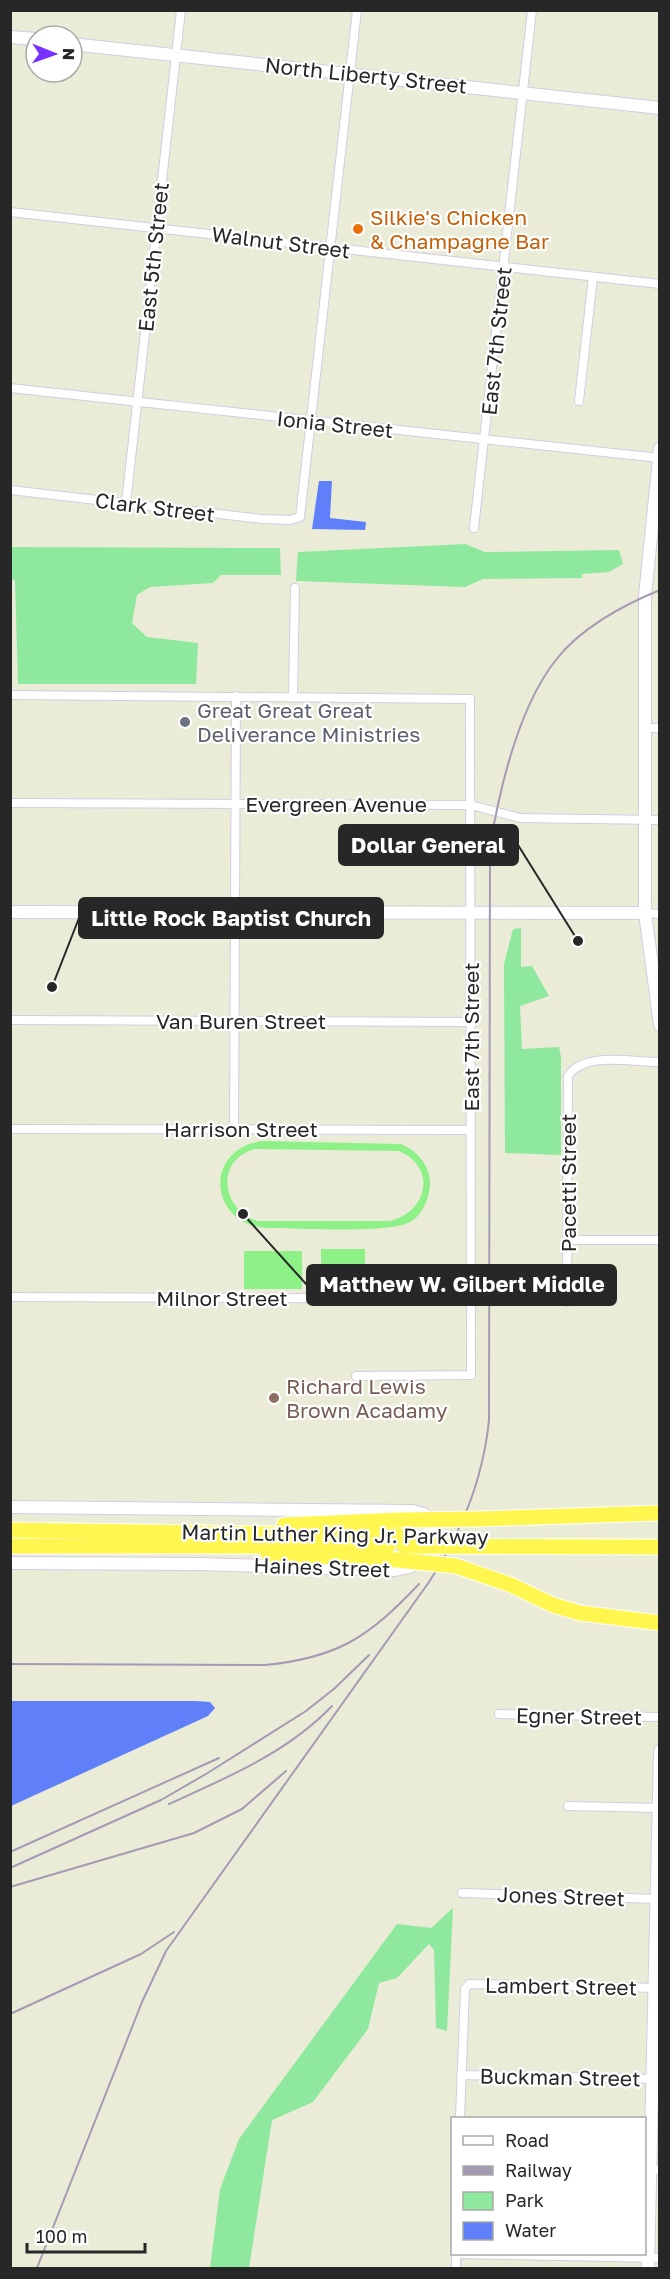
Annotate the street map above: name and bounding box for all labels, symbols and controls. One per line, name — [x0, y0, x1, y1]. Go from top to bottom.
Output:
north arrow — [24, 24, 84, 84]
text: N — [59, 48, 79, 61]
street label: North Liberty Street — [264, 51, 468, 99]
street label: East 5th Street — [132, 181, 174, 333]
place label: Silkie's Chicken & Champagne Bar — [370, 204, 549, 254]
street label: Walnut Street — [210, 221, 352, 263]
marker: Silkie's Chicken & Champagne Bar — [351, 222, 365, 236]
street label: East 7th Street — [475, 265, 517, 417]
street label: Ionia Street — [275, 405, 395, 443]
street label: Clark Street — [94, 487, 216, 527]
place label: Great Great Great Deliverance Ministries — [197, 697, 420, 747]
marker: Great Great Great Deliverance Ministries — [178, 715, 192, 729]
street label: Evergreen Avenue — [245, 791, 427, 817]
callout: Dollar General — [339, 825, 518, 865]
text: Dollar General — [351, 831, 505, 858]
callout: Little Rock Baptist Church — [79, 898, 383, 938]
text: Little Rock Baptist Church — [91, 904, 371, 931]
street label: East 7th Street — [458, 962, 484, 1112]
street label: Van Buren Street — [156, 1008, 326, 1034]
street label: Pacetti Street — [555, 1114, 581, 1252]
street label: Harrison Street — [164, 1116, 318, 1142]
callout: Matthew W. Gilbert Middle — [307, 1265, 616, 1305]
text: Matthew W. Gilbert Middle — [319, 1270, 605, 1297]
street label: Milnor Street — [156, 1285, 288, 1311]
place label: Richard Lewis Brown Acadamy — [286, 1373, 448, 1423]
marker: Richard Lewis Brown Acadamy — [267, 1391, 281, 1405]
street label: Martin Luther King Jr. Parkway — [181, 1518, 489, 1550]
street label: Haines Street — [253, 1552, 391, 1582]
street label: Egner Street — [516, 1702, 642, 1730]
street label: Jones Street — [497, 1881, 625, 1911]
street label: Lambert Street — [485, 1972, 637, 2000]
street label: Buckman Street — [479, 2063, 641, 2091]
legend — [451, 2117, 646, 2255]
text: Road — [505, 2129, 549, 2151]
text: Railway — [505, 2159, 572, 2181]
text: Park — [505, 2189, 544, 2211]
scale bar — [27, 2216, 146, 2254]
text: Water — [505, 2219, 556, 2241]
text: 100 m — [36, 2225, 87, 2247]

